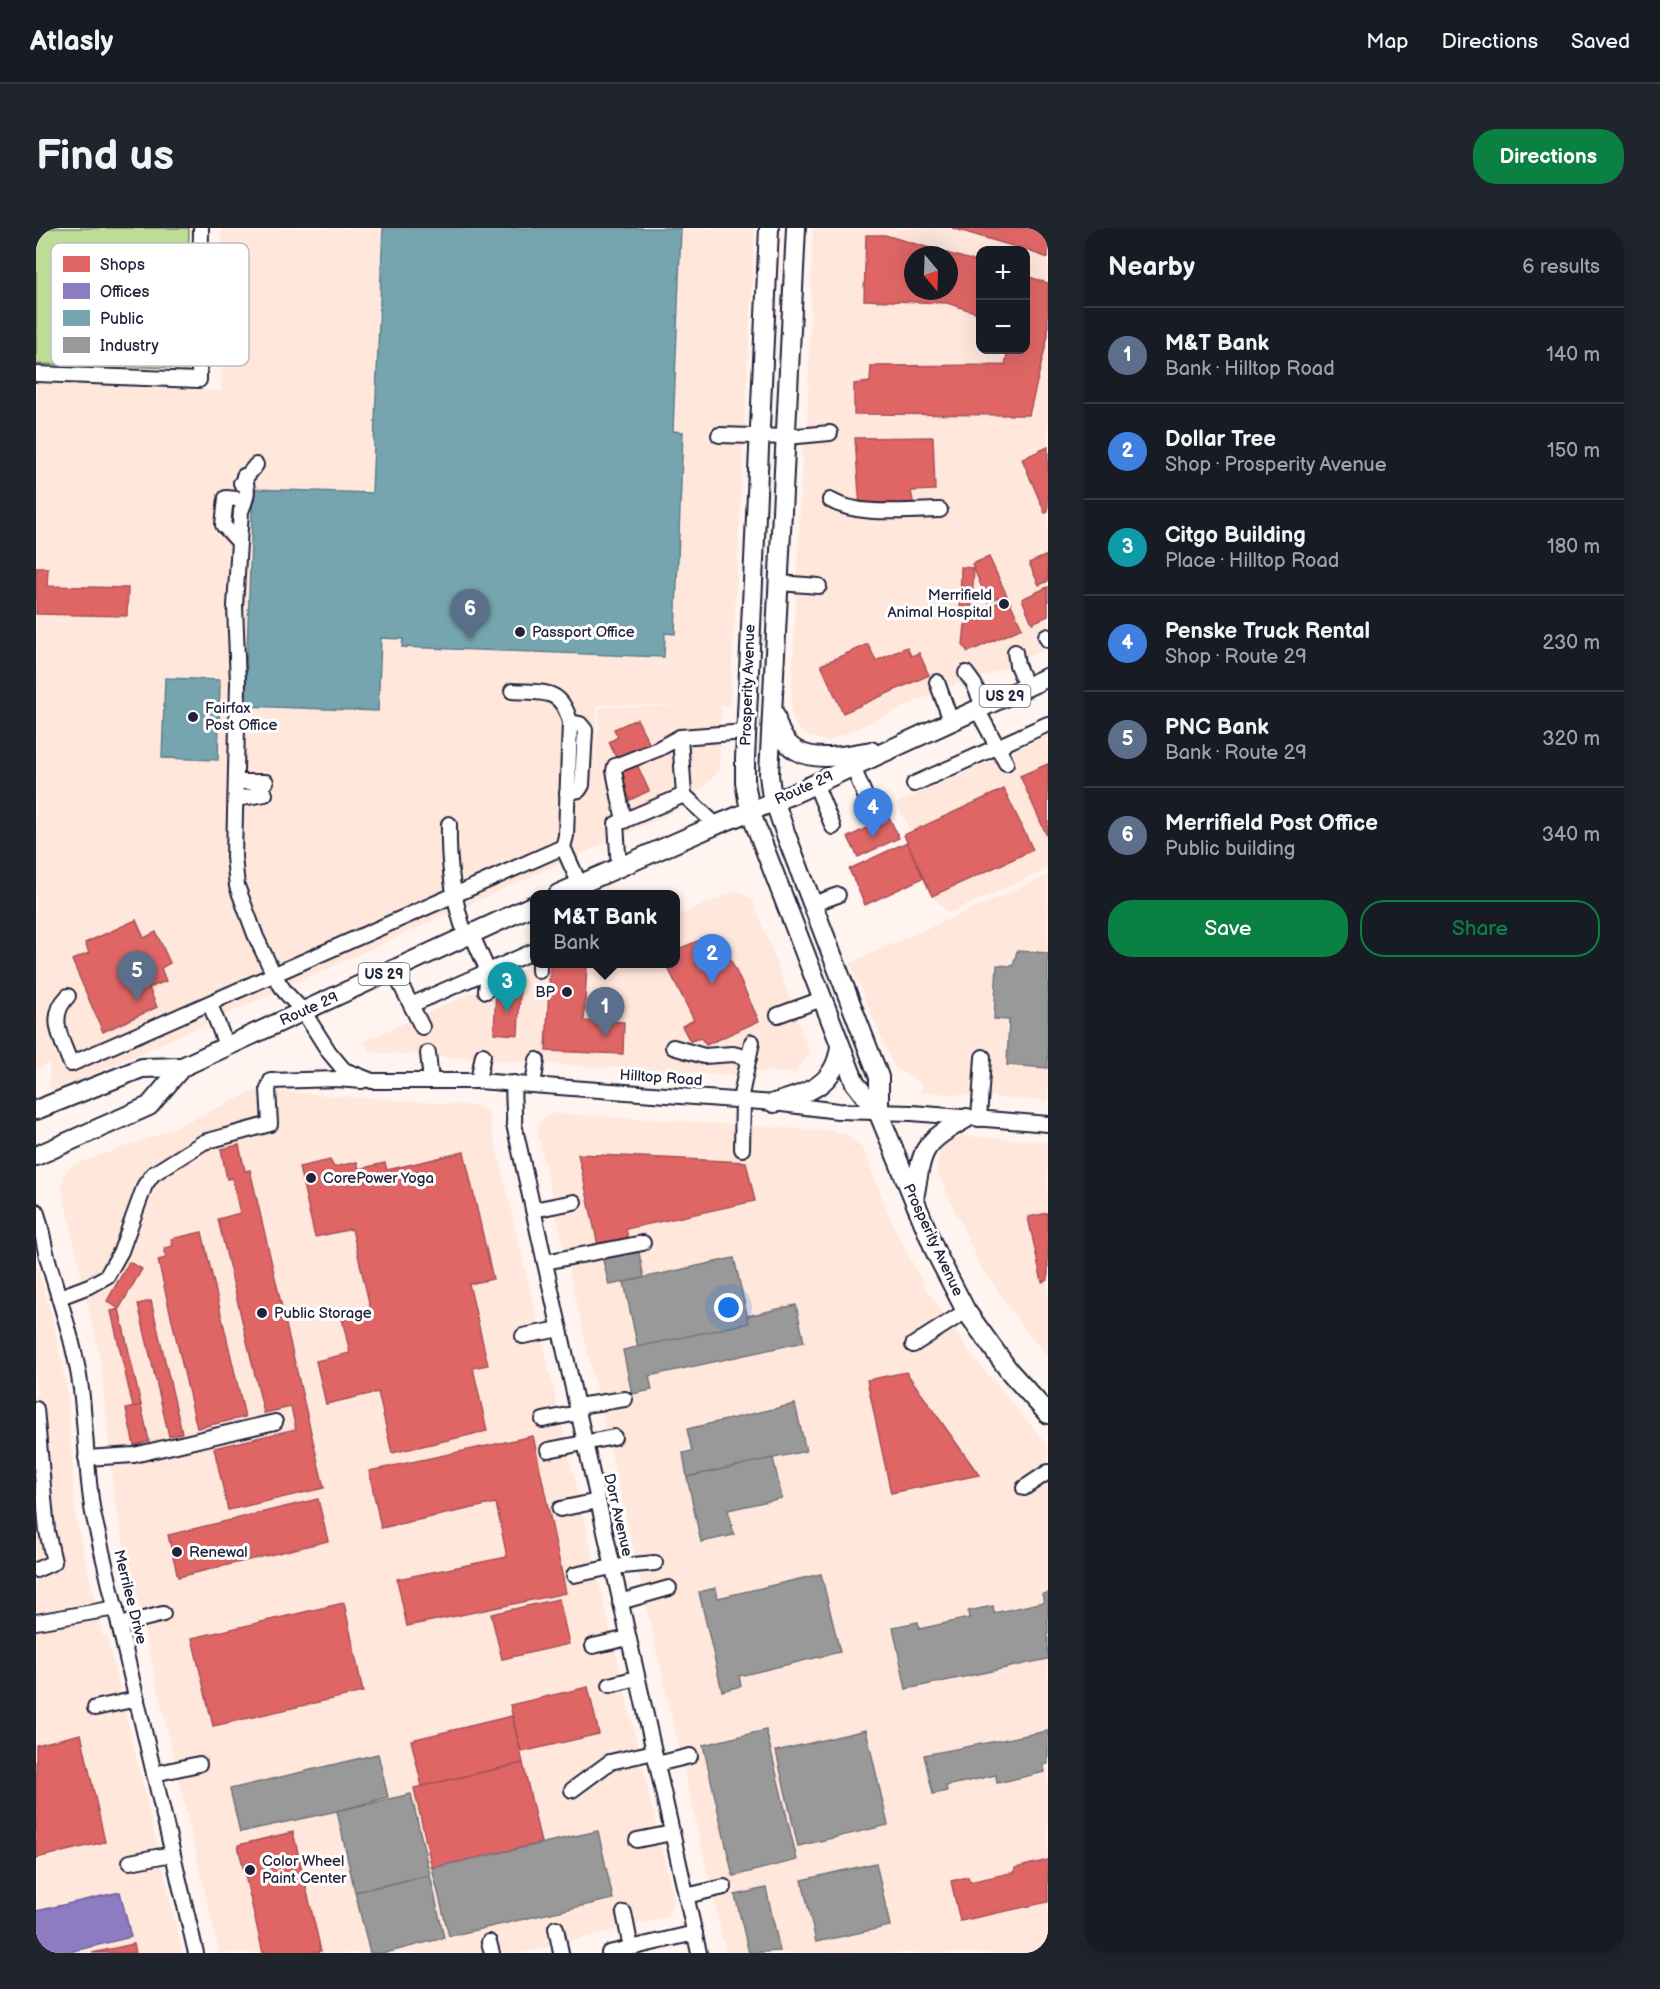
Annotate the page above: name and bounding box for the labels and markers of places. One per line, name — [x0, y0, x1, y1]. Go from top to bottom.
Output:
place label: Merrifield Animal Hospital — [887, 586, 992, 622]
pin: 6 — [450, 590, 490, 639]
marker: Merrifield Animal Hospital — [997, 597, 1011, 611]
place label: Passport Office — [532, 623, 635, 642]
marker: Passport Office — [513, 625, 527, 639]
place label: Fairfax Post Office — [205, 699, 278, 735]
marker: Fairfax Post Office — [186, 710, 200, 724]
pin: 4 — [854, 788, 892, 838]
pin: 2 — [692, 934, 732, 984]
pin: 5 — [118, 952, 156, 1001]
pin: 3 — [488, 962, 526, 1012]
place label: BP — [535, 983, 556, 1002]
marker: BP — [560, 985, 574, 999]
pin: 1 — [586, 988, 624, 1037]
place label: CorePower Yoga — [323, 1169, 434, 1188]
marker: CorePower Yoga — [304, 1171, 318, 1185]
place label: Public Storage — [274, 1304, 372, 1323]
marker: Public Storage — [255, 1306, 269, 1320]
place label: Renewal — [189, 1543, 248, 1562]
marker: Renewal — [170, 1545, 184, 1559]
place label: Color Wheel Paint Center — [262, 1852, 347, 1888]
marker: Color Wheel Paint Center — [243, 1863, 257, 1877]

